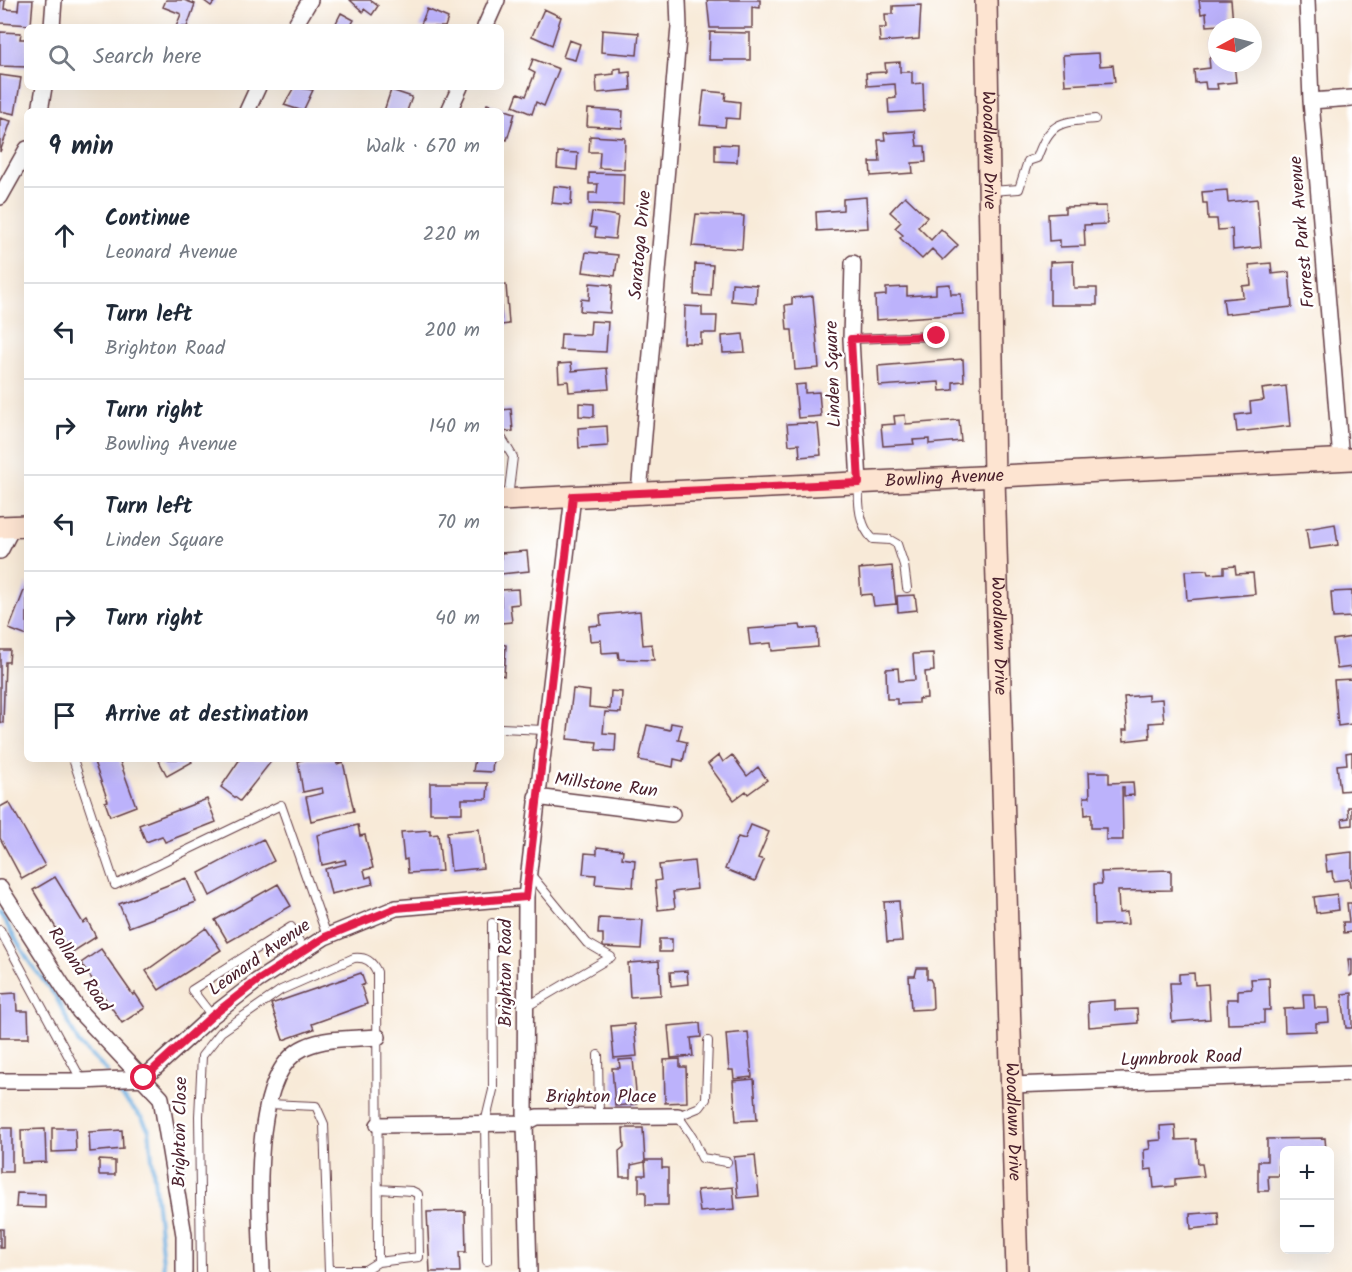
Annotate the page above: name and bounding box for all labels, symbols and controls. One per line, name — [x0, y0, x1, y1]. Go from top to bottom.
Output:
north arrow — [1208, 18, 1262, 72]
search box — [24, 24, 504, 90]
text: Search here — [93, 40, 201, 75]
icon: search — [45, 41, 78, 74]
street label: Woodlawn Drive — [973, 90, 1004, 210]
text: 9 min — [48, 126, 114, 168]
text: Walk · 670 m — [366, 131, 480, 163]
street label: Forrest Park Avenue — [1282, 155, 1324, 309]
street label: Saratoga Drive — [622, 189, 660, 301]
text: Continue — [105, 202, 190, 237]
icon: ahead — [48, 219, 81, 252]
text: 220 m — [423, 219, 480, 251]
text: Leonard Avenue — [105, 237, 238, 269]
text: Turn left — [105, 298, 192, 333]
icon: left — [48, 315, 81, 348]
text: 200 m — [424, 315, 480, 347]
street label: Linden Square — [818, 320, 850, 428]
route end — [923, 322, 949, 348]
text: Brighton Road — [105, 333, 225, 365]
text: Turn right — [105, 394, 203, 429]
icon: right — [48, 411, 81, 444]
text: 140 m — [429, 411, 480, 443]
text: Bowling Avenue — [105, 429, 237, 461]
street label: Bowling Avenue — [884, 461, 1005, 496]
text: Turn left — [105, 490, 192, 525]
icon: left — [48, 507, 81, 540]
text: 70 m — [437, 507, 480, 539]
text: Linden Square — [105, 525, 224, 557]
street label: Woodlawn Drive — [982, 576, 1015, 696]
text: Turn right — [105, 602, 203, 637]
icon: right — [48, 603, 81, 636]
text: 40 m — [435, 603, 480, 635]
text: Arrive at destination — [105, 698, 308, 733]
icon: arrive — [48, 699, 81, 732]
street label: Millstone Run — [553, 765, 659, 807]
street label: Leonard Avenue — [203, 912, 317, 1004]
street label: Brighton Road — [492, 918, 521, 1027]
street label: Rolland Road — [40, 921, 119, 1019]
street label: Lynnbrook Road — [1120, 1042, 1243, 1076]
street label: Woodlawn Drive — [996, 1062, 1029, 1181]
route start — [130, 1064, 156, 1090]
street label: Brighton Close — [166, 1076, 196, 1188]
street label: Brighton Place — [546, 1083, 656, 1112]
map controls — [1280, 1146, 1334, 1254]
button: + — [1280, 1146, 1334, 1200]
button: − — [1280, 1200, 1334, 1254]

